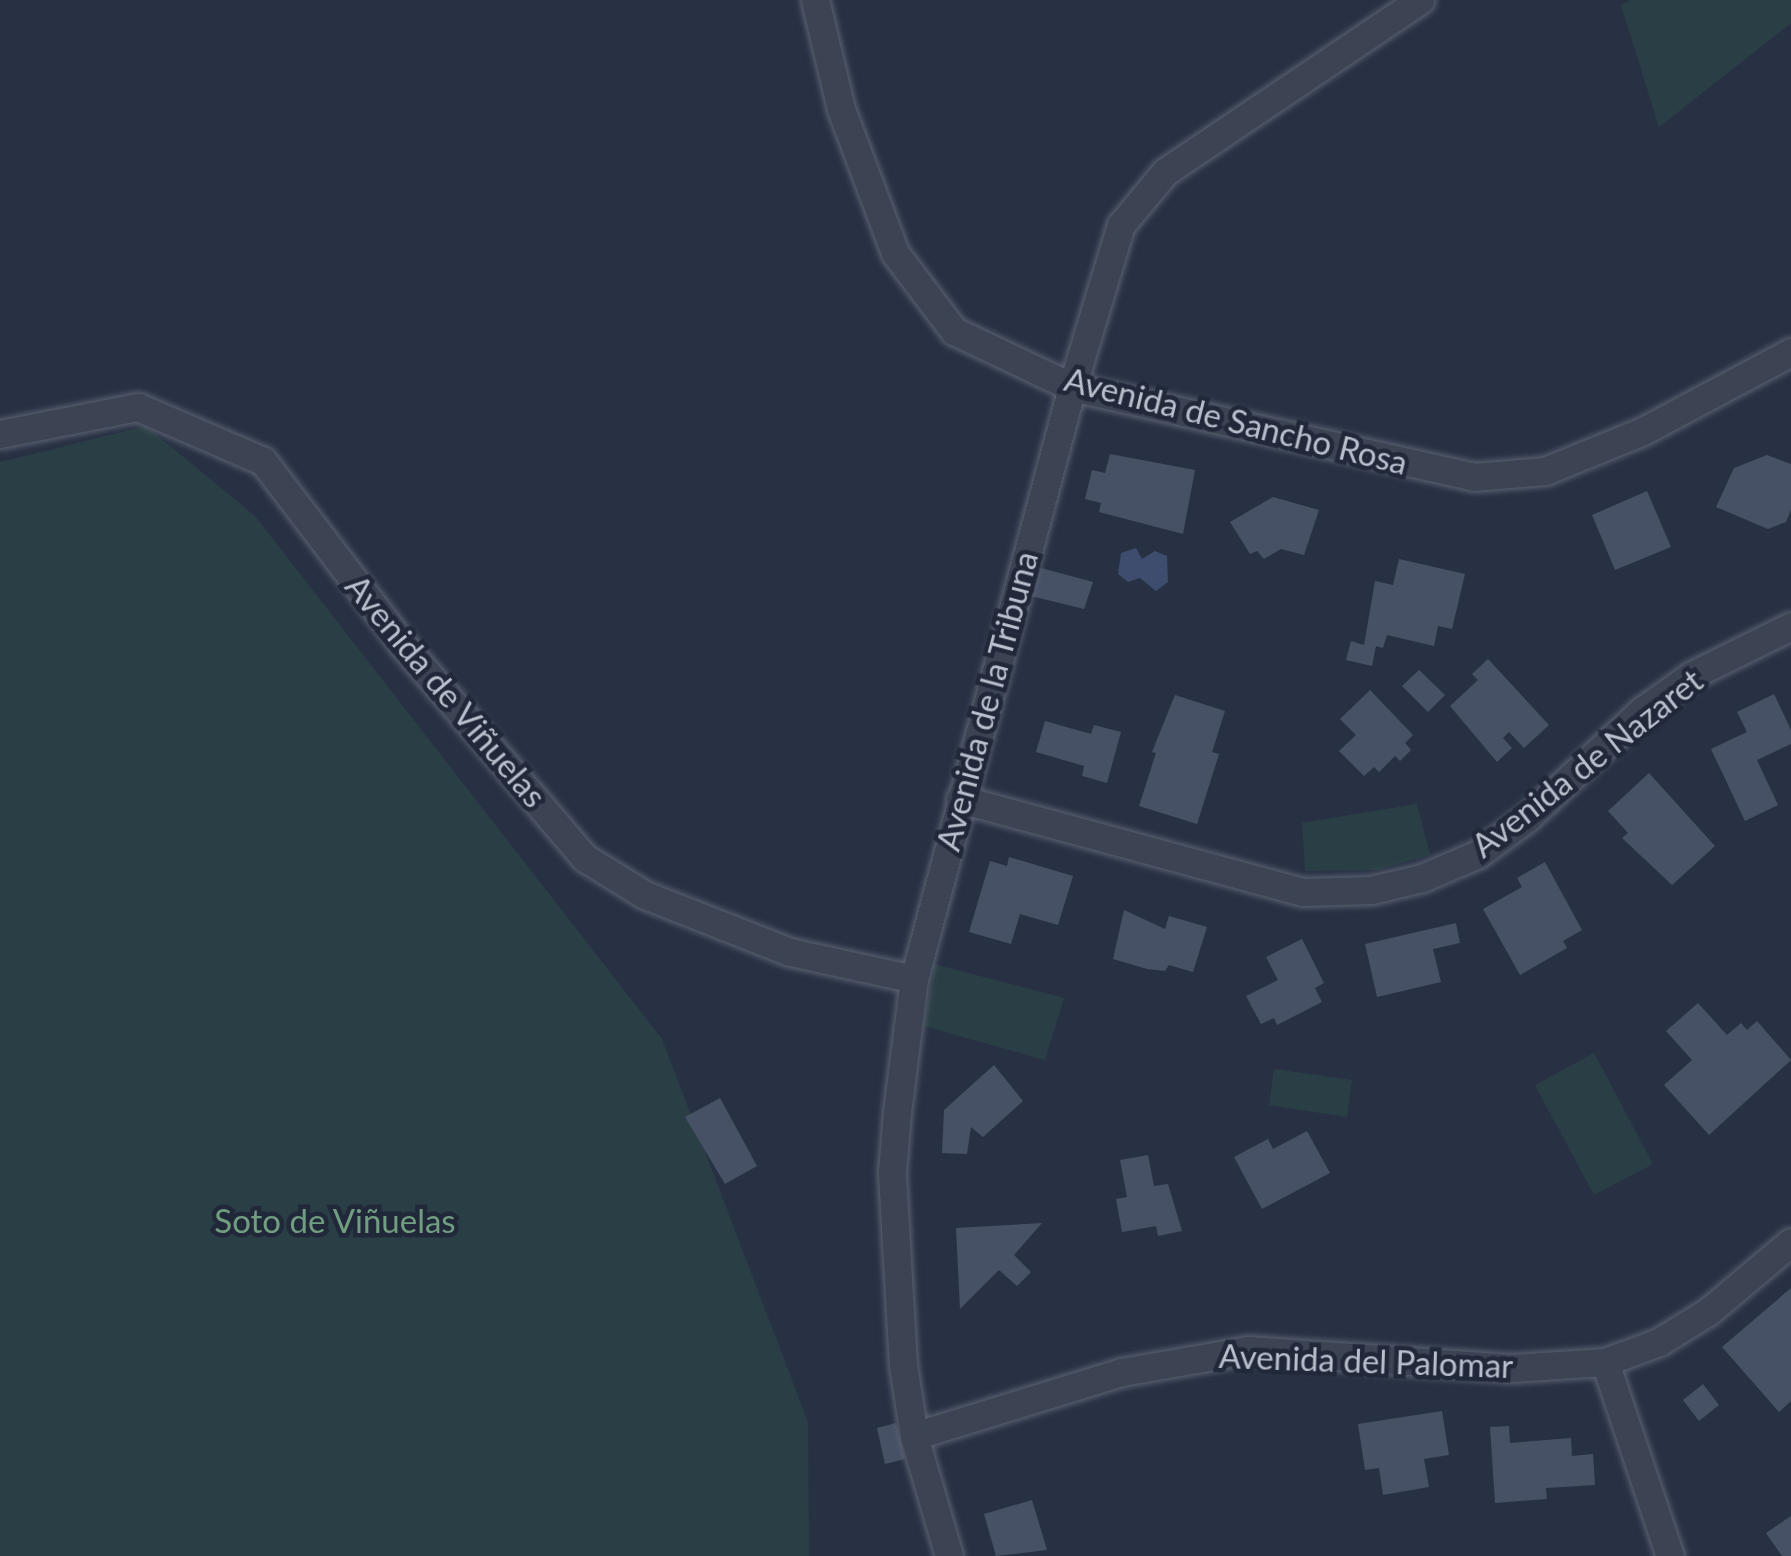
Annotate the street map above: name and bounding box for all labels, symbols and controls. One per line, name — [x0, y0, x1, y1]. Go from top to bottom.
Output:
street label: Avenida de Sancho Rosa — [1061, 359, 1411, 483]
street label: Avenida de la Tribuna — [928, 547, 1046, 855]
street label: Avenida de Viñuelas — [337, 566, 555, 816]
street label: Avenida de Nazaret — [1464, 661, 1710, 865]
park label: Soto de Viñuelas — [214, 1201, 456, 1241]
street label: Avenida del Palomar — [1218, 1336, 1514, 1386]

